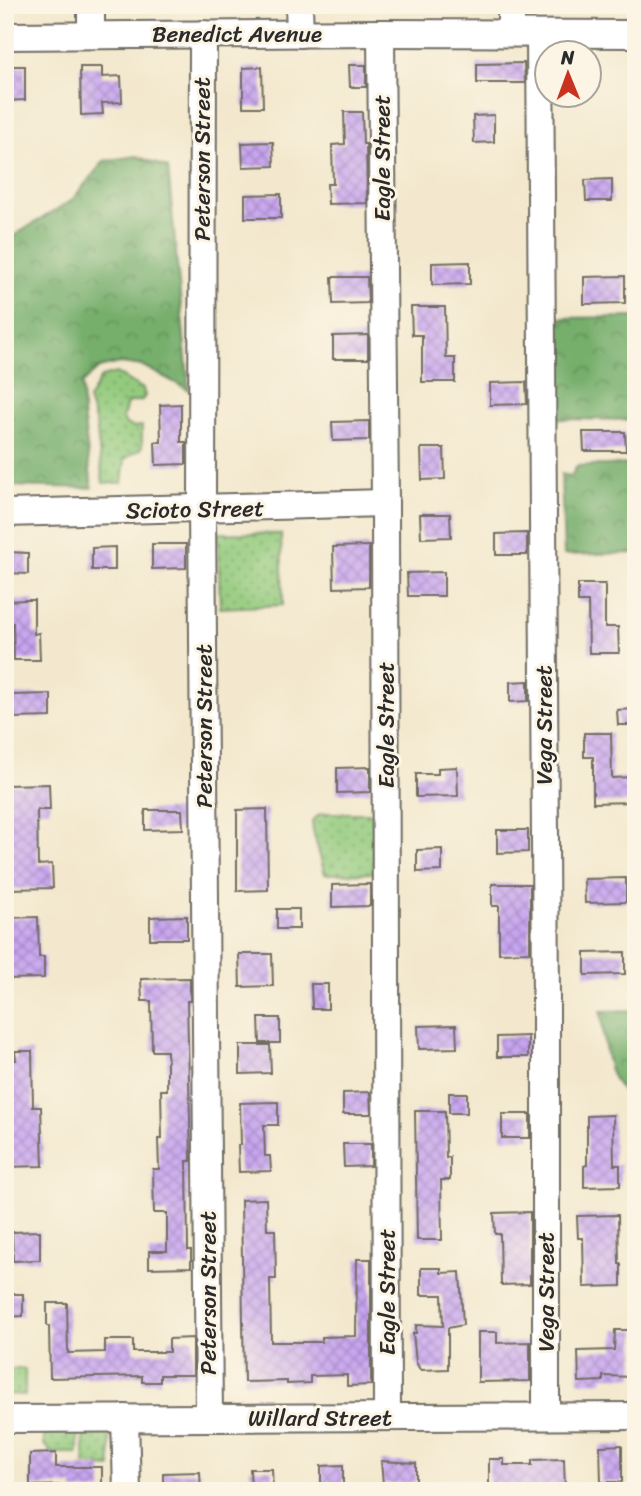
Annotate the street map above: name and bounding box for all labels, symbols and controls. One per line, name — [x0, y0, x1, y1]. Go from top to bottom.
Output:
street label: Benedict Avenue — [152, 14, 322, 55]
north arrow — [532, 38, 602, 108]
text: N — [560, 41, 575, 74]
street label: Peterson Street — [182, 77, 223, 241]
street label: Eagle Street — [362, 95, 403, 221]
street label: Scioto Street — [126, 488, 264, 531]
street label: Peterson Street — [184, 644, 225, 808]
street label: Eagle Street — [366, 662, 407, 788]
street label: Vega Street — [524, 665, 565, 785]
street label: Peterson Street — [188, 1211, 229, 1375]
street label: Eagle Street — [367, 1229, 408, 1355]
street label: Vega Street — [526, 1232, 567, 1352]
street label: Willard Street — [248, 1398, 392, 1439]

